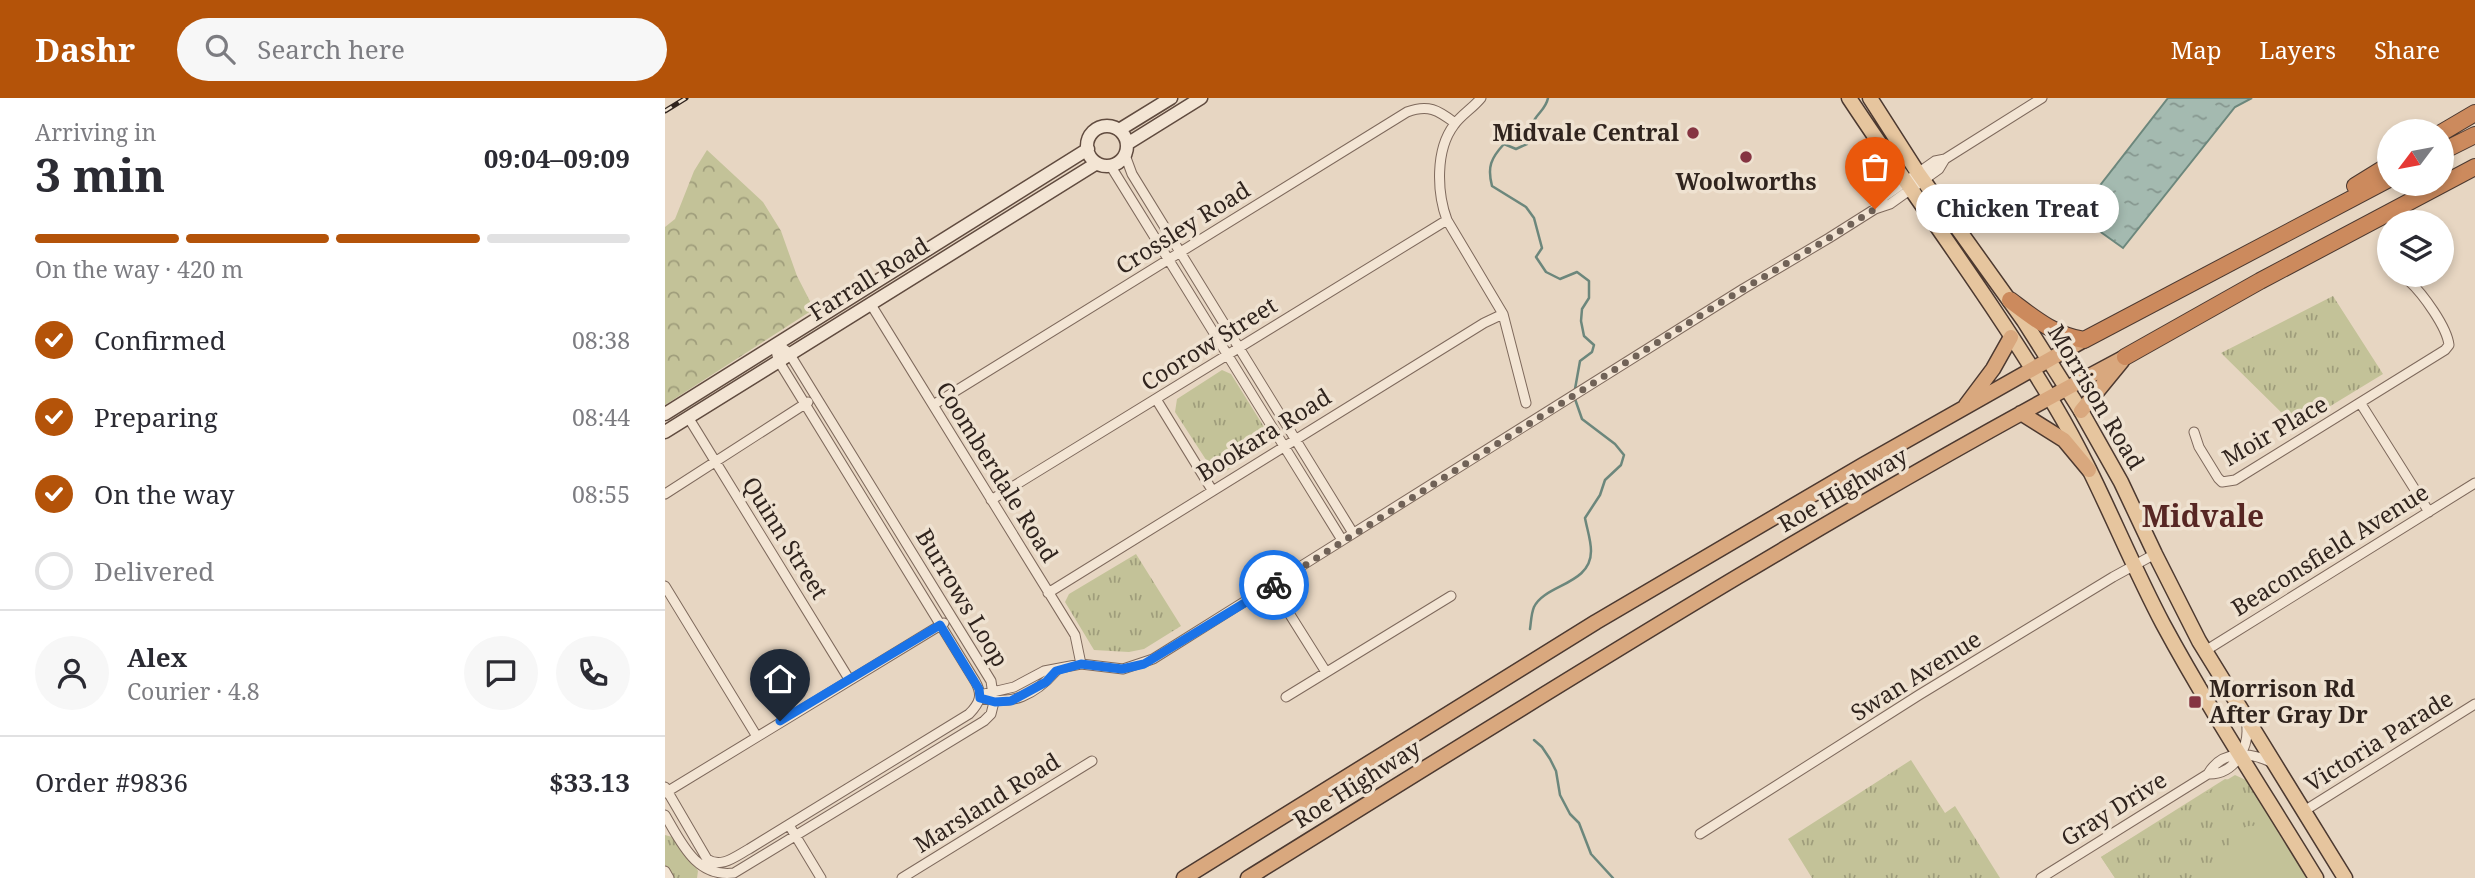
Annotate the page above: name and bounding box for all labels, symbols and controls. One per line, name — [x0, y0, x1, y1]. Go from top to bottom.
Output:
search box — [177, 18, 667, 81]
text: Dashr — [35, 27, 135, 72]
icon: search — [201, 30, 239, 68]
text: Search here — [257, 31, 405, 67]
text: Map — [2171, 33, 2222, 66]
text: Layers — [2260, 33, 2336, 66]
text: Share — [2374, 33, 2440, 66]
text: Arriving in — [35, 116, 156, 148]
place label: Midvale Central — [1492, 116, 1679, 148]
north arrow — [2377, 119, 2453, 196]
map controls — [2377, 119, 2454, 287]
marker: Midvale Central — [1685, 125, 1701, 141]
pin — [1845, 137, 1905, 209]
text: 09:04–09:09 — [484, 140, 630, 176]
text: 3 min — [35, 143, 165, 205]
icon: bag — [1856, 148, 1894, 186]
marker: Woolworths — [1738, 149, 1754, 165]
place label: Woolworths — [1675, 165, 1817, 197]
street label: Crossley Road — [1109, 173, 1256, 281]
callout: Chicken Treat — [1917, 184, 2120, 234]
text: Chicken Treat — [1936, 192, 2099, 224]
button: layers — [2377, 210, 2454, 287]
street label: Farrall Road — [803, 229, 934, 328]
text: On the way · 420 m — [35, 253, 243, 285]
street label: Coorow Street — [1134, 289, 1283, 398]
street label: Morrison Road — [2041, 318, 2153, 475]
icon: check — [35, 321, 73, 359]
text: Confirmed — [94, 322, 226, 358]
text: 08:38 — [572, 324, 630, 356]
street label: Coomberdale Road — [929, 375, 1066, 568]
street label: Bookara Road — [1190, 380, 1337, 488]
street label: Moir Place — [2216, 387, 2333, 473]
icon: check — [35, 398, 73, 436]
text: Preparing — [94, 399, 218, 435]
text: 08:44 — [572, 401, 630, 433]
street label: Roe Highway — [1772, 439, 1913, 539]
street label: Quinn Street — [735, 470, 836, 605]
icon: check — [35, 475, 73, 513]
street label: Beaconsfield Avenue — [2225, 475, 2434, 623]
text: On the way — [94, 476, 234, 512]
text: 08:55 — [572, 478, 630, 510]
district label: Midvale — [2142, 495, 2264, 536]
street label: Burrows Loop — [909, 522, 1017, 672]
courier — [1239, 550, 1309, 620]
text: Delivered — [94, 553, 214, 589]
icon: bike — [1255, 566, 1293, 604]
street label: Swan Avenue — [1844, 622, 1987, 728]
button: person — [35, 636, 109, 710]
button: chat — [464, 636, 538, 710]
button: phone — [556, 636, 630, 710]
text: Alex — [127, 639, 187, 675]
pin — [750, 649, 810, 721]
icon: home — [761, 660, 799, 698]
place label: Morrison Rd After Gray Dr — [2209, 672, 2368, 730]
text: Courier · 4.8 — [127, 675, 260, 707]
street label: Victoria Parade — [2298, 682, 2459, 799]
marker: Morrison Rd After Gray Dr — [2187, 694, 2203, 710]
street label: Roe Highway — [1287, 731, 1426, 835]
street label: Marsland Road — [908, 745, 1065, 860]
street label: Gray Drive — [2055, 763, 2172, 853]
text: Order #9836 — [35, 764, 188, 800]
text: $33.13 — [549, 764, 630, 800]

